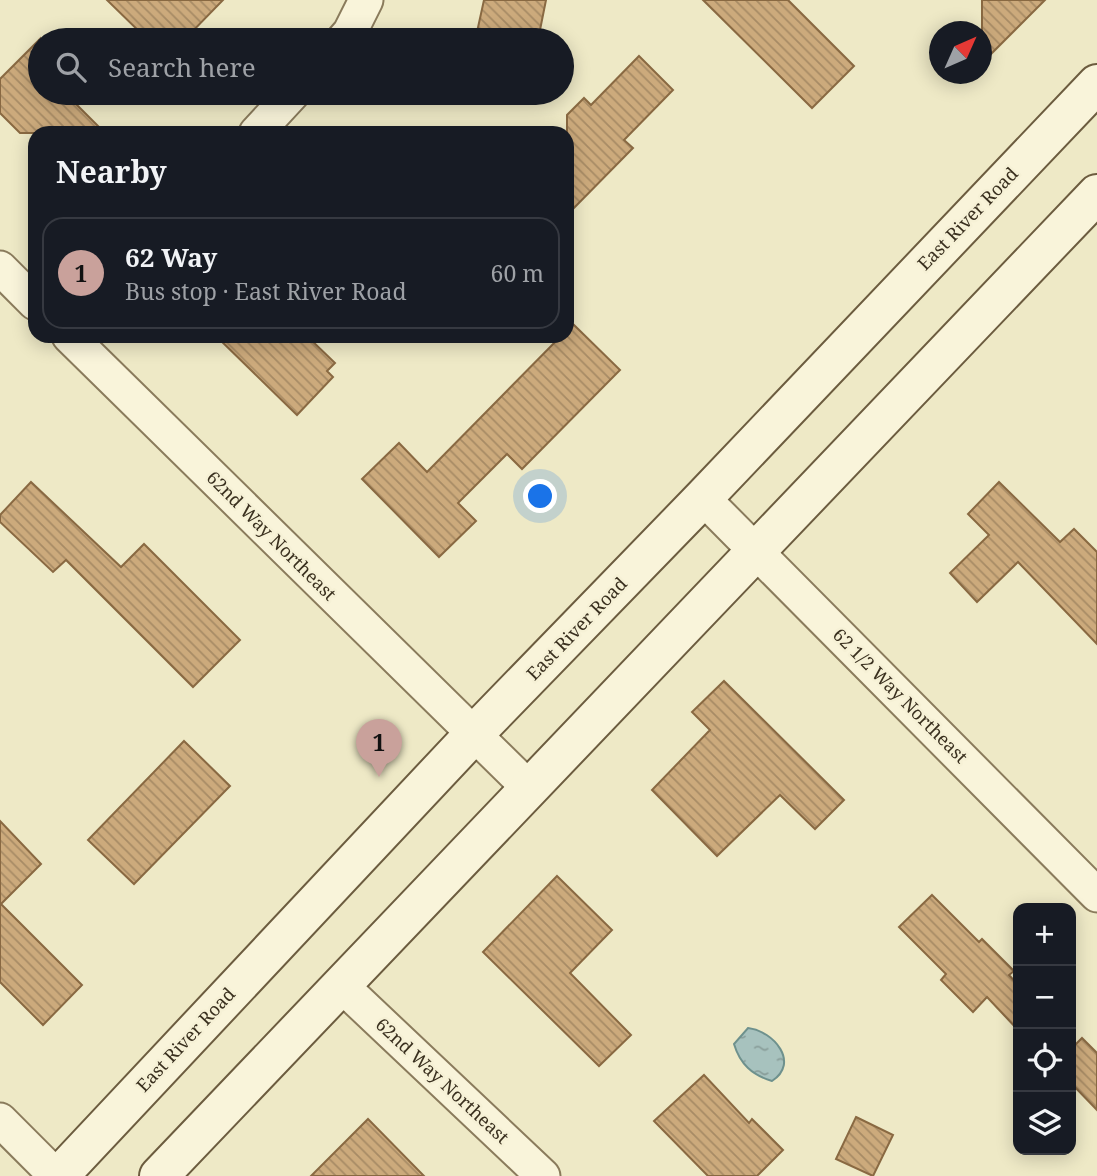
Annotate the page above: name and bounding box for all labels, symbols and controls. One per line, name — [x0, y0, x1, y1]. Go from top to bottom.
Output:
north arrow — [929, 21, 992, 84]
search box — [28, 28, 574, 105]
icon: search — [52, 48, 90, 86]
text: Search here — [108, 49, 256, 85]
text: Nearby — [56, 151, 167, 192]
street label: East River Road — [912, 162, 1023, 275]
text: 62 Way — [125, 239, 217, 275]
text: 1 — [75, 257, 88, 289]
text: 60 m — [491, 257, 544, 289]
text: Bus stop · East River Road — [125, 275, 407, 307]
street label: 62nd Way Northeast — [202, 465, 342, 605]
your location — [523, 479, 557, 513]
street label: East River Road — [521, 572, 632, 685]
street label: 62 1/2 Way Northeast — [828, 623, 973, 768]
pin: 1 — [356, 719, 402, 777]
map controls — [1013, 903, 1076, 1155]
button: + — [1013, 903, 1076, 966]
button: − — [1013, 966, 1076, 1029]
street label: East River Road — [131, 982, 240, 1097]
street label: 62nd Way Northeast — [371, 1012, 515, 1148]
button: locate — [1013, 1029, 1076, 1092]
button: layers — [1013, 1092, 1076, 1155]

